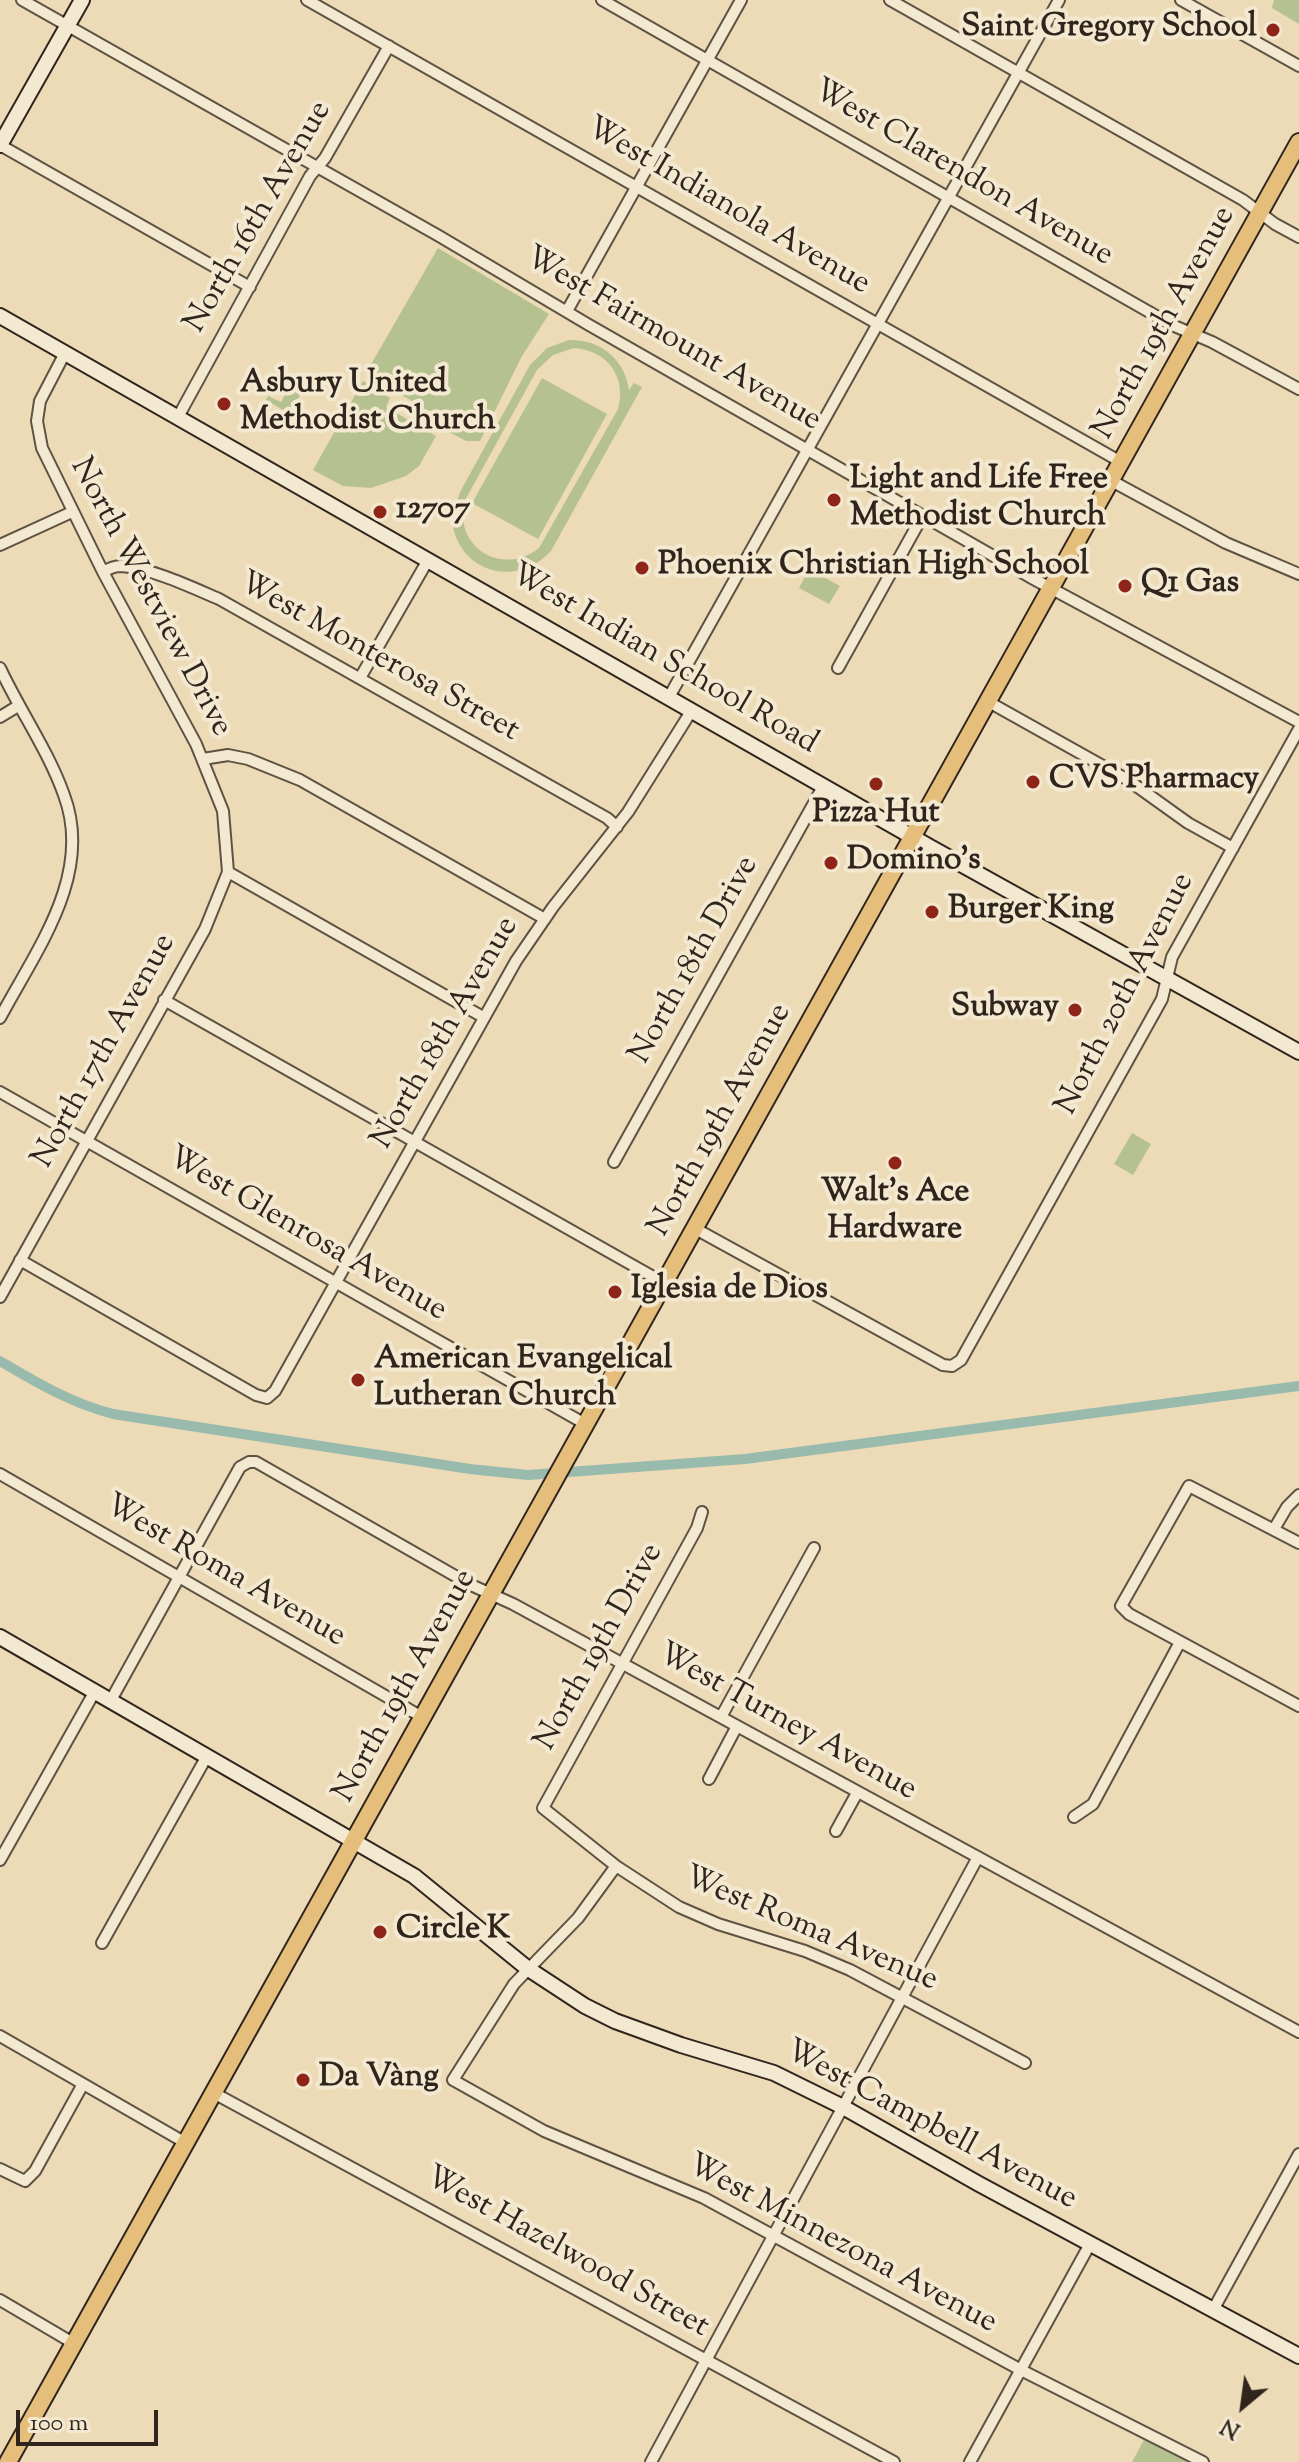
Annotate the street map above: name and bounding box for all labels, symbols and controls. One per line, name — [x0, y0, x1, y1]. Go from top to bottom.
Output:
place label: Saint Gregory School — [961, 11, 1257, 49]
marker: Saint Gregory School — [1264, 21, 1282, 39]
street label: West Clarendon Avenue — [805, 73, 1119, 277]
street label: North 16th Avenue — [178, 95, 342, 341]
street label: West Indianola Avenue — [578, 111, 876, 305]
street label: North 19th Avenue — [1086, 201, 1246, 447]
street label: West Fairmount Avenue — [517, 240, 827, 442]
place label: Asbury United Methodist Church — [240, 367, 496, 442]
marker: Asbury United Methodist Church — [215, 395, 233, 413]
street label: North Westview Drive — [59, 452, 239, 744]
place label: Light and Life Free Methodist Church — [850, 463, 1108, 538]
marker: Light and Life Free Methodist Church — [825, 491, 843, 509]
place label: 12707 — [396, 493, 470, 531]
marker: 12707 — [371, 503, 389, 521]
place label: Phoenix Christian High School — [658, 549, 1089, 587]
street label: West Indian School Road — [502, 557, 824, 765]
marker: Phoenix Christian High School — [633, 559, 651, 577]
street label: West Monterosa Street — [231, 566, 525, 752]
place label: Q1 Gas — [1141, 567, 1239, 605]
marker: Q1 Gas — [1116, 577, 1134, 595]
place label: CVS Pharmacy — [1049, 763, 1259, 801]
marker: CVS Pharmacy — [1024, 773, 1042, 791]
marker: Pizza Hut — [867, 775, 885, 793]
place label: Pizza Hut — [812, 797, 940, 835]
place label: Domino's — [847, 844, 981, 882]
street label: North 18th Drive — [623, 850, 769, 1072]
marker: Domino's — [822, 854, 840, 872]
street label: North 20th Avenue — [1049, 868, 1205, 1122]
place label: Burger King — [948, 893, 1114, 931]
marker: Burger King — [923, 903, 941, 921]
street label: North 18th Avenue — [365, 911, 529, 1157]
street label: North 17th Avenue — [26, 928, 186, 1176]
place label: Subway — [951, 991, 1059, 1029]
street label: North 19th Avenue — [642, 998, 802, 1244]
marker: Subway — [1066, 1001, 1084, 1019]
street label: West Glenrosa Avenue — [159, 1140, 453, 1332]
marker: Walt's Ace Hardware — [886, 1154, 904, 1172]
place label: Walt's Ace Hardware — [821, 1176, 969, 1251]
place label: Iglesia de Dios — [631, 1273, 828, 1311]
marker: Iglesia de Dios — [606, 1283, 624, 1301]
place label: American Evangelical Lutheran Church — [374, 1343, 673, 1418]
marker: American Evangelical Lutheran Church — [349, 1371, 367, 1389]
street label: West Roma Avenue — [97, 1488, 351, 1658]
street label: North 19th Drive — [528, 1538, 674, 1758]
street label: North 19th Avenue — [327, 1564, 487, 1810]
street label: West Turney Avenue — [650, 1637, 922, 1811]
street label: West Roma Avenue — [677, 1860, 943, 2002]
place label: Circle K — [396, 1913, 510, 1951]
marker: Circle K — [371, 1923, 389, 1941]
street label: West Campbell Avenue — [777, 2034, 1083, 2220]
place label: Da Vàng — [319, 2061, 439, 2099]
marker: Da Vàng — [294, 2071, 312, 2089]
street label: West Minnezona Avenue — [679, 2148, 1003, 2344]
street label: West Hazelwood Street — [417, 2160, 715, 2348]
north arrow — [1203, 2366, 1283, 2446]
scale bar — [20, 2394, 162, 2444]
text: 100 m — [30, 2407, 88, 2441]
text: N — [1216, 2409, 1247, 2445]

